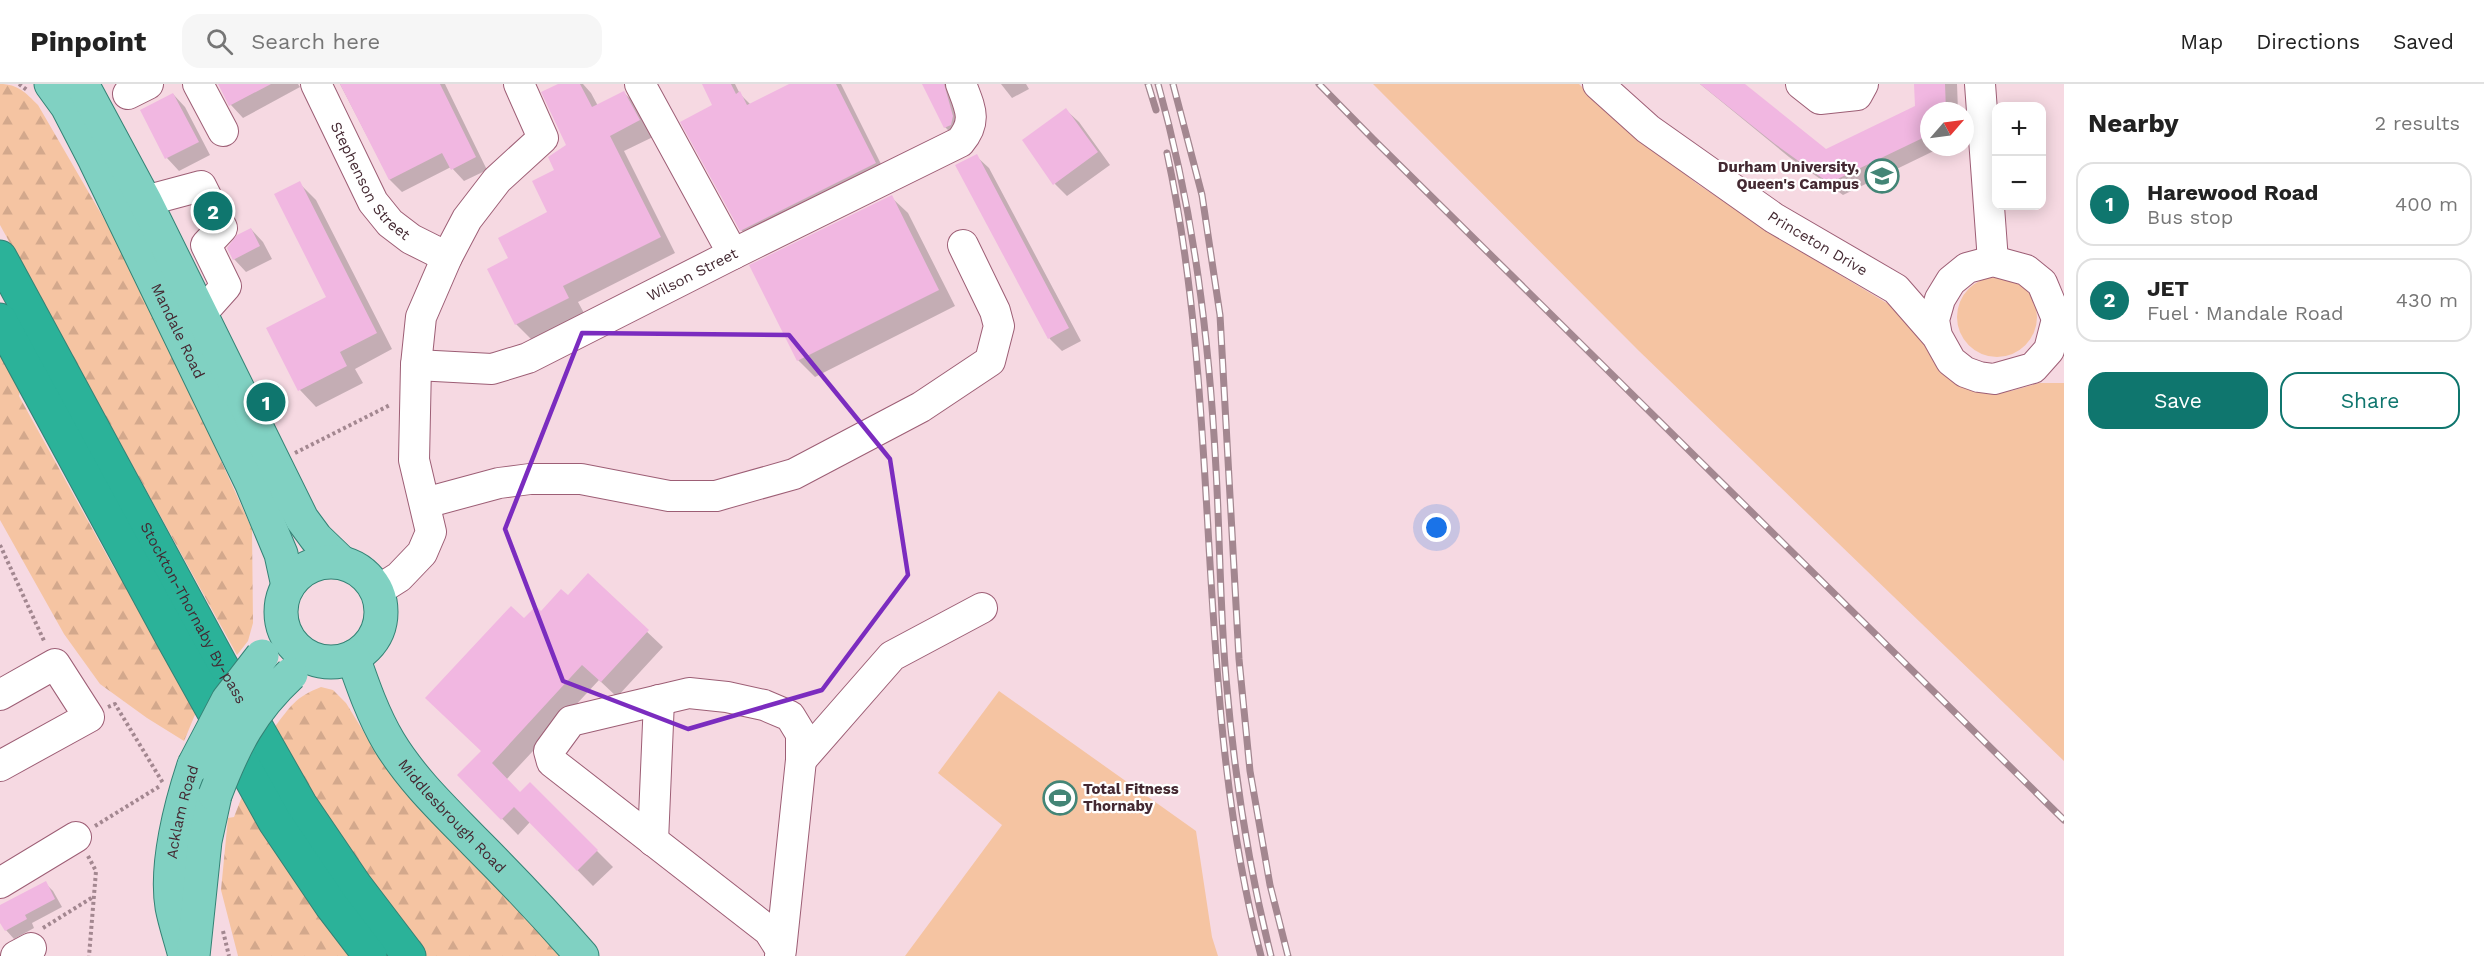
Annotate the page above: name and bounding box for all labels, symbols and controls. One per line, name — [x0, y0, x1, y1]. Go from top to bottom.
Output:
search box — [182, 14, 602, 68]
text: Pinpoint — [30, 25, 146, 58]
icon: search — [203, 25, 236, 58]
text: Search here — [251, 29, 380, 54]
text: Map — [2180, 29, 2223, 54]
text: Directions — [2256, 29, 2360, 54]
text: Saved — [2393, 29, 2454, 54]
north arrow — [1920, 102, 1974, 156]
map controls — [1992, 102, 2046, 210]
button: + — [1992, 102, 2046, 156]
text: Nearby — [2088, 108, 2179, 138]
text: 2 results — [2375, 111, 2460, 135]
street label: Stephenson Street — [327, 119, 414, 244]
button: − — [1992, 156, 2046, 210]
place label: Durham University, Queen's Campus — [1718, 158, 1859, 193]
school or university icon: Durham University, Queen's Campus — [1864, 158, 1900, 194]
text: Harewood Road — [2147, 180, 2318, 205]
pin: 2 — [194, 188, 232, 234]
text: 1 — [2105, 192, 2114, 216]
text: 400 m — [2395, 192, 2458, 216]
text: Bus stop — [2147, 205, 2233, 229]
street label: Princeton Drive — [1764, 207, 1871, 279]
street label: Wilson Street — [644, 244, 741, 305]
text: JET — [2147, 276, 2189, 301]
street label: Mandale Road — [147, 280, 208, 381]
text: 2 — [2104, 288, 2115, 312]
text: 430 m — [2396, 288, 2458, 312]
text: Fuel · Mandale Road — [2147, 301, 2344, 325]
button: Save — [2088, 372, 2268, 429]
button: Share — [2280, 372, 2460, 429]
pin: 1 — [246, 380, 286, 424]
your location — [1422, 513, 1451, 542]
street label: Stockton-Thornaby By-pass — [136, 519, 250, 707]
street label: Middlesbrough Road — [394, 756, 510, 877]
street label: Acklam Road — [163, 763, 202, 860]
sports icon: Total Fitness Thornaby — [1042, 780, 1078, 816]
place label: Total Fitness Thornaby — [1083, 780, 1179, 815]

